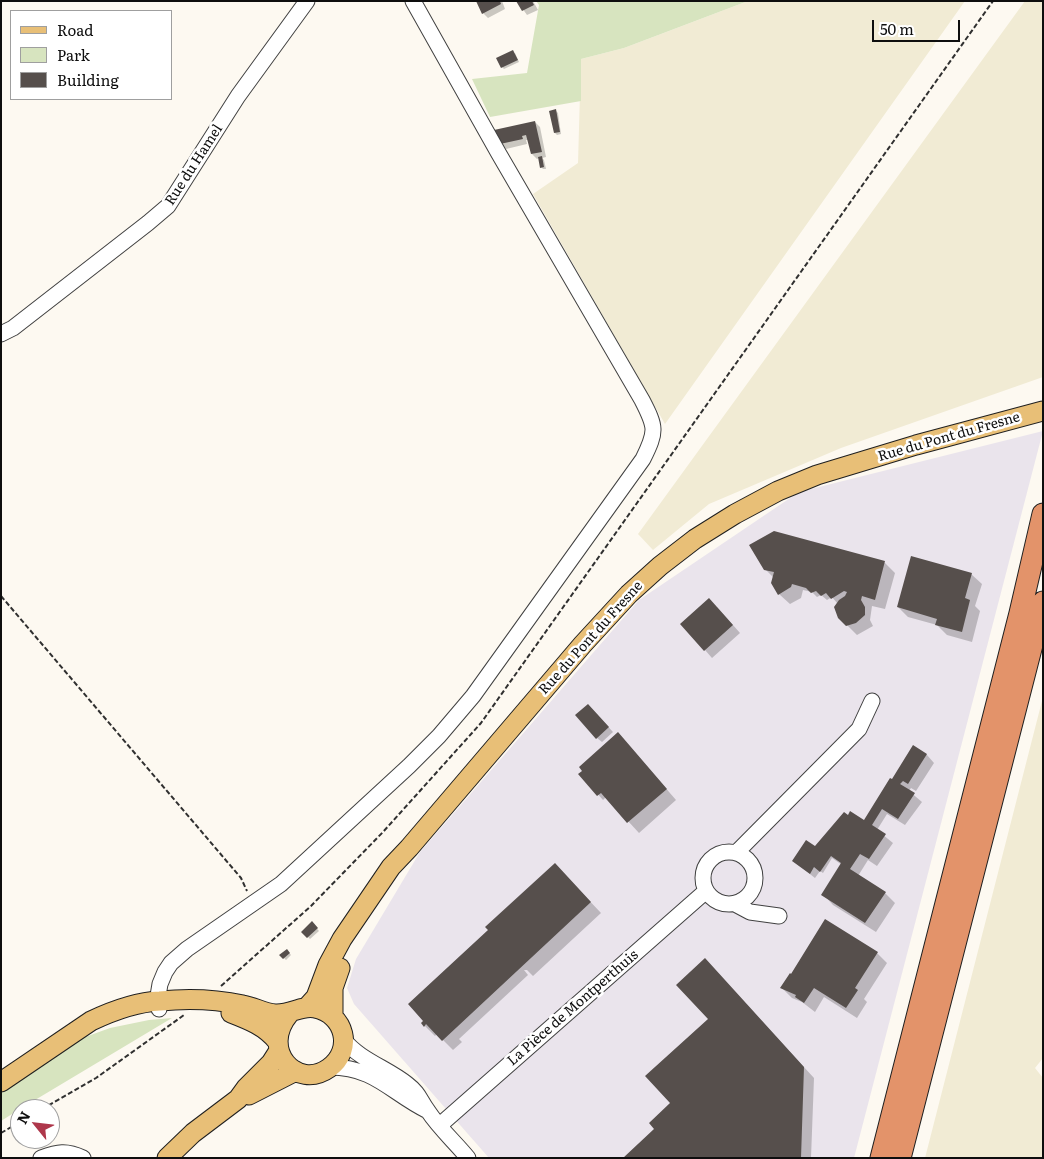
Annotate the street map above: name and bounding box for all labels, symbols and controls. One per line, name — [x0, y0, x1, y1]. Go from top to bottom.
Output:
legend — [10, 10, 172, 100]
scale bar — [874, 10, 962, 42]
text: 50 m — [880, 17, 914, 40]
text: Road — [57, 18, 93, 41]
text: Park — [57, 43, 90, 66]
text: Building — [57, 68, 119, 91]
street label: Rue du Hamel — [162, 121, 226, 209]
street label: Rue du Pont du Fresne — [876, 409, 1022, 465]
street label: Rue du Pont du Fresne — [536, 578, 646, 698]
street label: La Pièce de Montperthuis — [504, 947, 642, 1069]
north arrow — [10, 1099, 60, 1149]
text: N — [11, 1107, 34, 1127]

